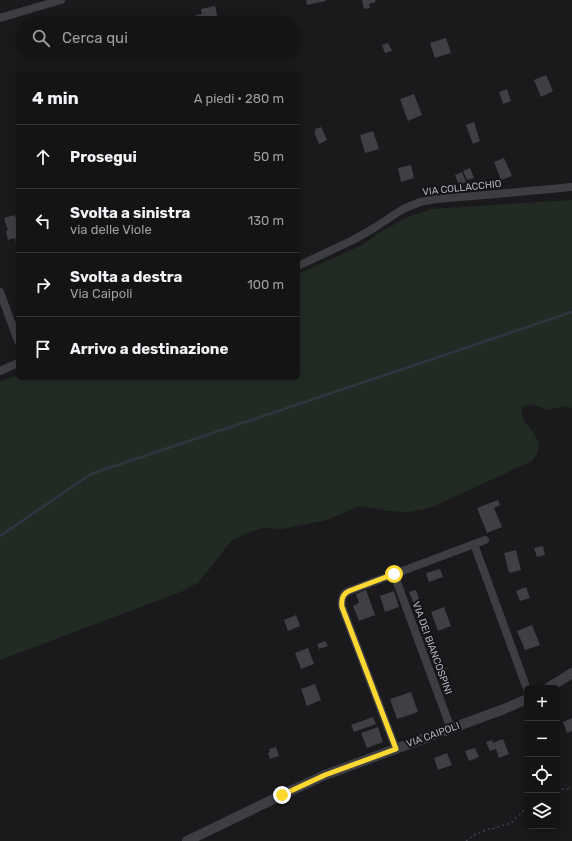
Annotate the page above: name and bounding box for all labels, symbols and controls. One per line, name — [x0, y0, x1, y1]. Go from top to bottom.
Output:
search box — [16, 16, 300, 60]
icon: search — [30, 27, 52, 49]
text: Cerca qui — [62, 29, 128, 47]
text: 4 min — [32, 88, 79, 108]
text: A piedi · 280 m — [194, 91, 284, 106]
icon: ahead — [32, 146, 54, 168]
text: Prosegui — [70, 148, 137, 166]
text: 50 m — [253, 149, 284, 164]
street label: VIA COLLACCHIO — [422, 178, 502, 198]
text: Svolta a sinistra — [70, 204, 190, 222]
icon: left — [32, 210, 54, 232]
text: 130 m — [248, 213, 284, 228]
text: via delle Viole — [70, 222, 152, 237]
text: Svolta a destra — [70, 268, 182, 286]
icon: right — [32, 274, 54, 296]
text: 100 m — [247, 277, 284, 292]
text: Via Caipoli — [70, 286, 132, 301]
icon: arrive — [32, 338, 54, 360]
text: Arrivo a destinazione — [70, 340, 228, 358]
route start — [385, 565, 403, 583]
street label: VIA DEI BIANCOSPINI — [410, 600, 454, 696]
map controls — [524, 685, 560, 829]
button: + — [524, 685, 560, 721]
street label: VIA CAIPOLI — [405, 720, 461, 750]
button: − — [524, 721, 560, 757]
button: locate — [524, 757, 560, 793]
route end — [273, 786, 291, 804]
button: layers — [524, 793, 560, 829]

